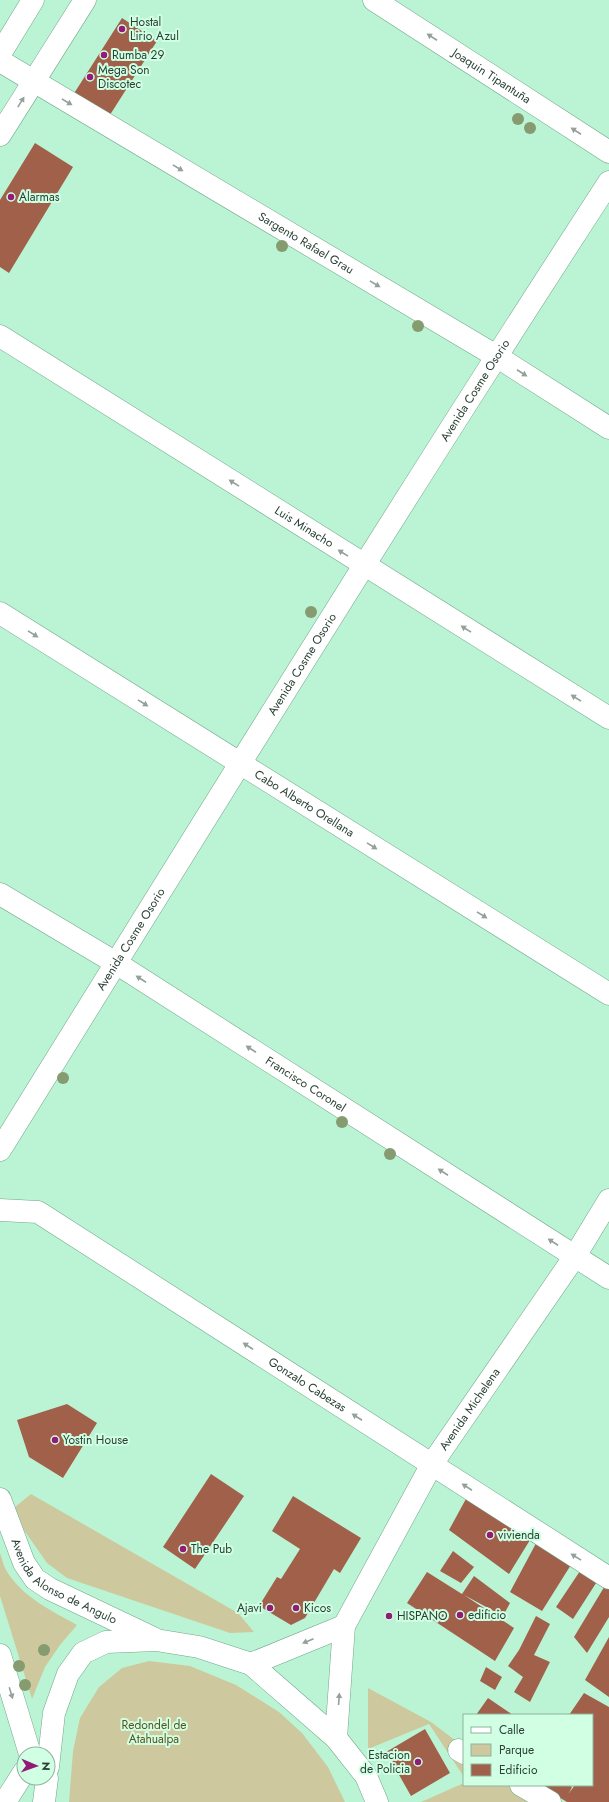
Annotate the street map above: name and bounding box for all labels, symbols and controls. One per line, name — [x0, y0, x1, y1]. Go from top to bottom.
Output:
place label: Hostal Lirio Azul — [130, 13, 179, 45]
marker: Hostal Lirio Azul — [117, 24, 127, 34]
one-way arrow — [427, 33, 437, 41]
street label: Joaquin Tipantuña — [447, 43, 535, 108]
place label: Rumba 29 — [112, 46, 164, 64]
marker: Rumba 29 — [99, 50, 109, 60]
place label: Mega Son Discotec — [98, 61, 150, 93]
marker: Mega Son Discotec — [85, 72, 95, 82]
one-way arrow — [17, 96, 24, 108]
one-way arrow — [62, 98, 72, 106]
one-way arrow — [570, 127, 582, 134]
one-way arrow — [172, 165, 184, 172]
place label: Alarmas — [19, 188, 60, 206]
marker: Alarmas — [6, 192, 16, 202]
street label: Sargento Rafael Grau — [255, 208, 357, 278]
one-way arrow — [369, 281, 381, 288]
street label: Avenida Cosme Osorio — [436, 335, 515, 445]
one-way arrow — [516, 369, 528, 376]
one-way arrow — [228, 479, 239, 487]
street label: Luis Minacho — [271, 501, 338, 552]
one-way arrow — [338, 549, 349, 556]
street label: Avenida Cosme Osorio — [263, 609, 341, 719]
one-way arrow — [461, 625, 471, 633]
one-way arrow — [27, 630, 39, 637]
one-way arrow — [570, 694, 582, 701]
one-way arrow — [137, 699, 149, 706]
street label: Cabo Alberto Orellana — [251, 765, 358, 842]
one-way arrow — [367, 842, 377, 850]
street label: Avenida Cosme Osorio — [92, 884, 170, 994]
one-way arrow — [477, 911, 487, 919]
one-way arrow — [136, 976, 147, 983]
one-way arrow — [245, 1046, 257, 1053]
street label: Francisco Coronel — [262, 1052, 349, 1117]
one-way arrow — [438, 1168, 448, 1176]
one-way arrow — [548, 1238, 558, 1246]
one-way arrow — [242, 1343, 254, 1350]
street label: Gonzalo Cabezas — [265, 1353, 350, 1416]
street label: Avenida Michelena — [435, 1364, 504, 1454]
one-way arrow — [351, 1413, 363, 1420]
place label: Yostin House — [63, 1431, 128, 1449]
marker: Yostin House — [50, 1435, 60, 1445]
one-way arrow — [461, 1483, 472, 1491]
place label: vivienda — [498, 1526, 540, 1544]
marker: vivienda — [485, 1530, 495, 1540]
street label: Avenida Alonso de Angulo — [7, 1536, 120, 1629]
place label: The Pub — [191, 1540, 232, 1558]
marker: The Pub — [178, 1544, 188, 1554]
one-way arrow — [571, 1553, 581, 1561]
place label: Ajavi — [237, 1599, 262, 1617]
place label: Kicos — [304, 1599, 331, 1617]
marker: Ajavi — [265, 1603, 275, 1613]
marker: Kicos — [291, 1603, 301, 1613]
place label: edificio — [468, 1606, 507, 1624]
place label: HISPANO — [397, 1607, 448, 1625]
marker: edificio — [455, 1610, 465, 1620]
marker: HISPANO — [384, 1611, 394, 1621]
one-way arrow — [302, 1638, 314, 1644]
one-way arrow — [8, 1687, 14, 1699]
one-way arrow — [335, 1693, 342, 1705]
legend — [463, 1714, 593, 1786]
park label: Redondel de Atahualpa — [122, 1716, 187, 1748]
text: Calle — [499, 1721, 525, 1739]
text: Parque — [499, 1741, 534, 1759]
north arrow — [16, 1746, 56, 1786]
place label: Estacion de Policia — [360, 1746, 410, 1778]
marker: Estacion de Policia — [413, 1757, 423, 1767]
text: Edificio — [499, 1761, 538, 1779]
text: N — [38, 1762, 54, 1771]

